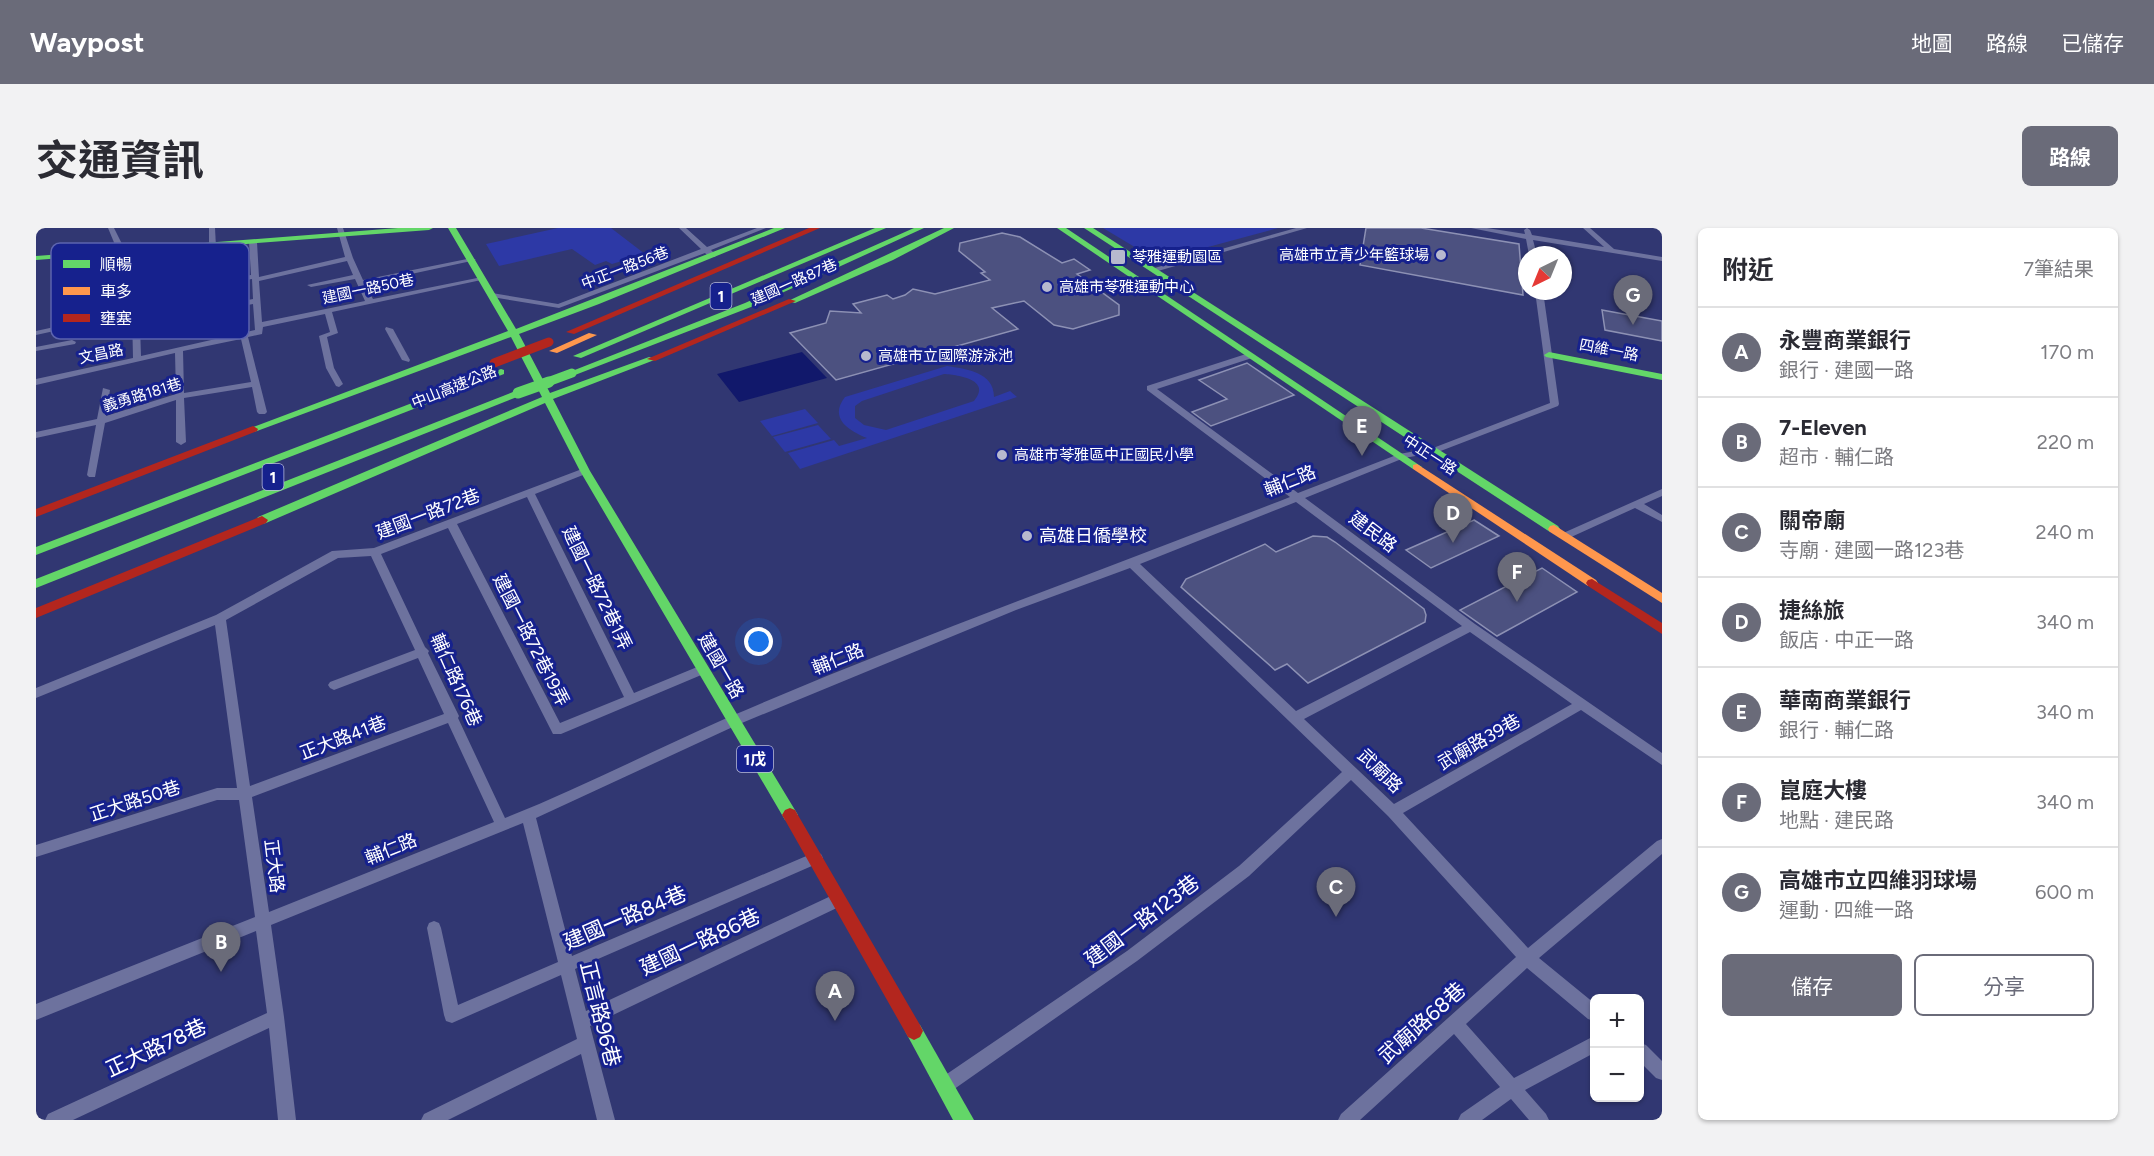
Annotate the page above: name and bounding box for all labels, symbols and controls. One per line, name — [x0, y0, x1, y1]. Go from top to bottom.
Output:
text: Waypost — [30, 25, 144, 59]
text: 地圖 — [1911, 31, 1953, 56]
text: 路線 — [1986, 31, 2028, 56]
text: 已儲存 — [2061, 31, 2124, 56]
button: 路線 — [2022, 126, 2118, 186]
text: 交通資訊 — [36, 135, 204, 186]
legend — [51, 243, 249, 339]
street label: 中正一路56巷 — [579, 243, 671, 293]
place label: 高雄市立青少年籃球場 — [1279, 246, 1429, 264]
north arrow — [1518, 246, 1572, 300]
marker: 苓雅運動園區 — [1109, 248, 1127, 266]
place label: 苓雅運動園區 — [1132, 248, 1222, 266]
marker: 高雄市立青少年籃球場 — [1434, 248, 1448, 262]
text: 附近 — [1722, 254, 1774, 286]
text: 順暢 — [100, 255, 132, 274]
street label: 建國一路87巷 — [748, 255, 840, 309]
text: 7筆結果 — [2023, 257, 2094, 281]
street label: 建國一路50巷 — [321, 271, 415, 307]
pin: G — [1614, 276, 1652, 325]
place label: 高雄市苓雅運動中心 — [1059, 278, 1194, 296]
marker: 高雄市苓雅運動中心 — [1040, 280, 1054, 294]
text: 車多 — [100, 282, 132, 301]
road number: 1 — [710, 283, 732, 309]
text: 壅塞 — [100, 309, 132, 328]
text: 永豐商業銀行 — [1779, 327, 1911, 354]
street label: 四維一路 — [1578, 335, 1640, 365]
text: A — [1734, 340, 1749, 364]
text: 170 m — [2040, 340, 2094, 364]
street label: 文昌路 — [77, 341, 125, 367]
place label: 高雄市立國際游泳池 — [878, 347, 1013, 365]
marker: 高雄市立國際游泳池 — [859, 349, 873, 363]
text: 銀行 · 建國一路 — [1779, 358, 1914, 382]
street label: 中山高速公路 — [409, 362, 499, 412]
street label: 義勇路181巷 — [100, 374, 184, 416]
pin: E — [1342, 406, 1382, 456]
text: 7-Eleven — [1779, 414, 1867, 441]
text: B — [1735, 430, 1748, 454]
text: 220 m — [2037, 430, 2094, 454]
street label: 中正一路 — [1400, 431, 1460, 479]
text: 超市 · 輔仁路 — [1779, 445, 1894, 469]
place label: 高雄市苓雅區中正國民小學 — [1014, 446, 1194, 464]
marker: 高雄市苓雅區中正國民小學 — [995, 448, 1009, 462]
street label: 輔仁路 — [1261, 461, 1319, 501]
road number: 1 — [262, 464, 284, 490]
street label: 建國一路72巷 — [373, 484, 483, 544]
pin: D — [1434, 494, 1472, 543]
street label: 建民路 — [1345, 507, 1401, 557]
text: 關帝廟 — [1779, 507, 1845, 534]
text: C — [1734, 520, 1749, 544]
text: 240 m — [2036, 520, 2094, 544]
street label: 建國一路72巷1弄 — [557, 522, 637, 654]
place label: 高雄日僑學校 — [1039, 525, 1147, 547]
marker: 高雄日僑學校 — [1020, 529, 1034, 543]
text: 寺廟 · 建國一路123巷 — [1779, 538, 1964, 562]
pin: F — [1498, 552, 1536, 602]
street label: 建國一路72巷19弄 — [488, 570, 574, 710]
text: 捷絲旅 — [1779, 597, 1845, 624]
text: D — [1735, 610, 1749, 634]
text: 340 m — [2036, 610, 2094, 634]
your location — [744, 627, 773, 656]
text: 飯店 · 中正一路 — [1779, 628, 1914, 652]
street label: 建國一路 — [693, 629, 749, 703]
street label: 輔仁路176巷 — [426, 630, 486, 730]
street label: 輔仁路 — [809, 639, 867, 679]
text: 華南商業銀行 — [1779, 687, 1911, 714]
text: E — [1736, 700, 1747, 724]
text: 340 m — [2036, 700, 2094, 724]
street label: 武廟路39巷 — [1434, 709, 1524, 775]
street label: 正大路41巷 — [297, 711, 389, 765]
text: 銀行 · 輔仁路 — [1779, 718, 1894, 742]
street label: 武廟路 — [1353, 744, 1407, 798]
road number: 1戊 — [737, 746, 773, 772]
street label: 正大路50巷 — [87, 776, 183, 826]
text: 崑庭大樓 — [1779, 777, 1867, 804]
text: F — [1736, 790, 1747, 814]
text: 340 m — [2036, 790, 2094, 814]
text: 地點 · 建民路 — [1779, 808, 1894, 832]
street label: 輔仁路 — [362, 829, 420, 869]
street label: 正大路 — [260, 838, 288, 894]
text: 高雄市立四維羽球場 — [1779, 867, 1977, 894]
pin: C — [1316, 868, 1356, 917]
street label: 建國一路123巷 — [1080, 869, 1204, 972]
street label: 建國一路84巷 — [560, 880, 690, 955]
text: G — [1734, 880, 1749, 904]
text: 600 m — [2035, 880, 2094, 904]
text: 運動 · 四維一路 — [1779, 898, 1914, 922]
street label: 建國一路86巷 — [636, 903, 764, 980]
pin: B — [202, 922, 240, 972]
button: 儲存 — [1722, 954, 1902, 1016]
button: 分享 — [1914, 954, 2094, 1016]
street label: 正言路96巷 — [575, 959, 626, 1069]
pin: A — [816, 972, 854, 1021]
street label: 武廟路68巷 — [1373, 977, 1470, 1068]
map controls — [1590, 994, 1644, 1102]
button: + — [1590, 994, 1644, 1048]
street label: 正大路78巷 — [101, 1013, 210, 1082]
button: − — [1590, 1048, 1644, 1102]

